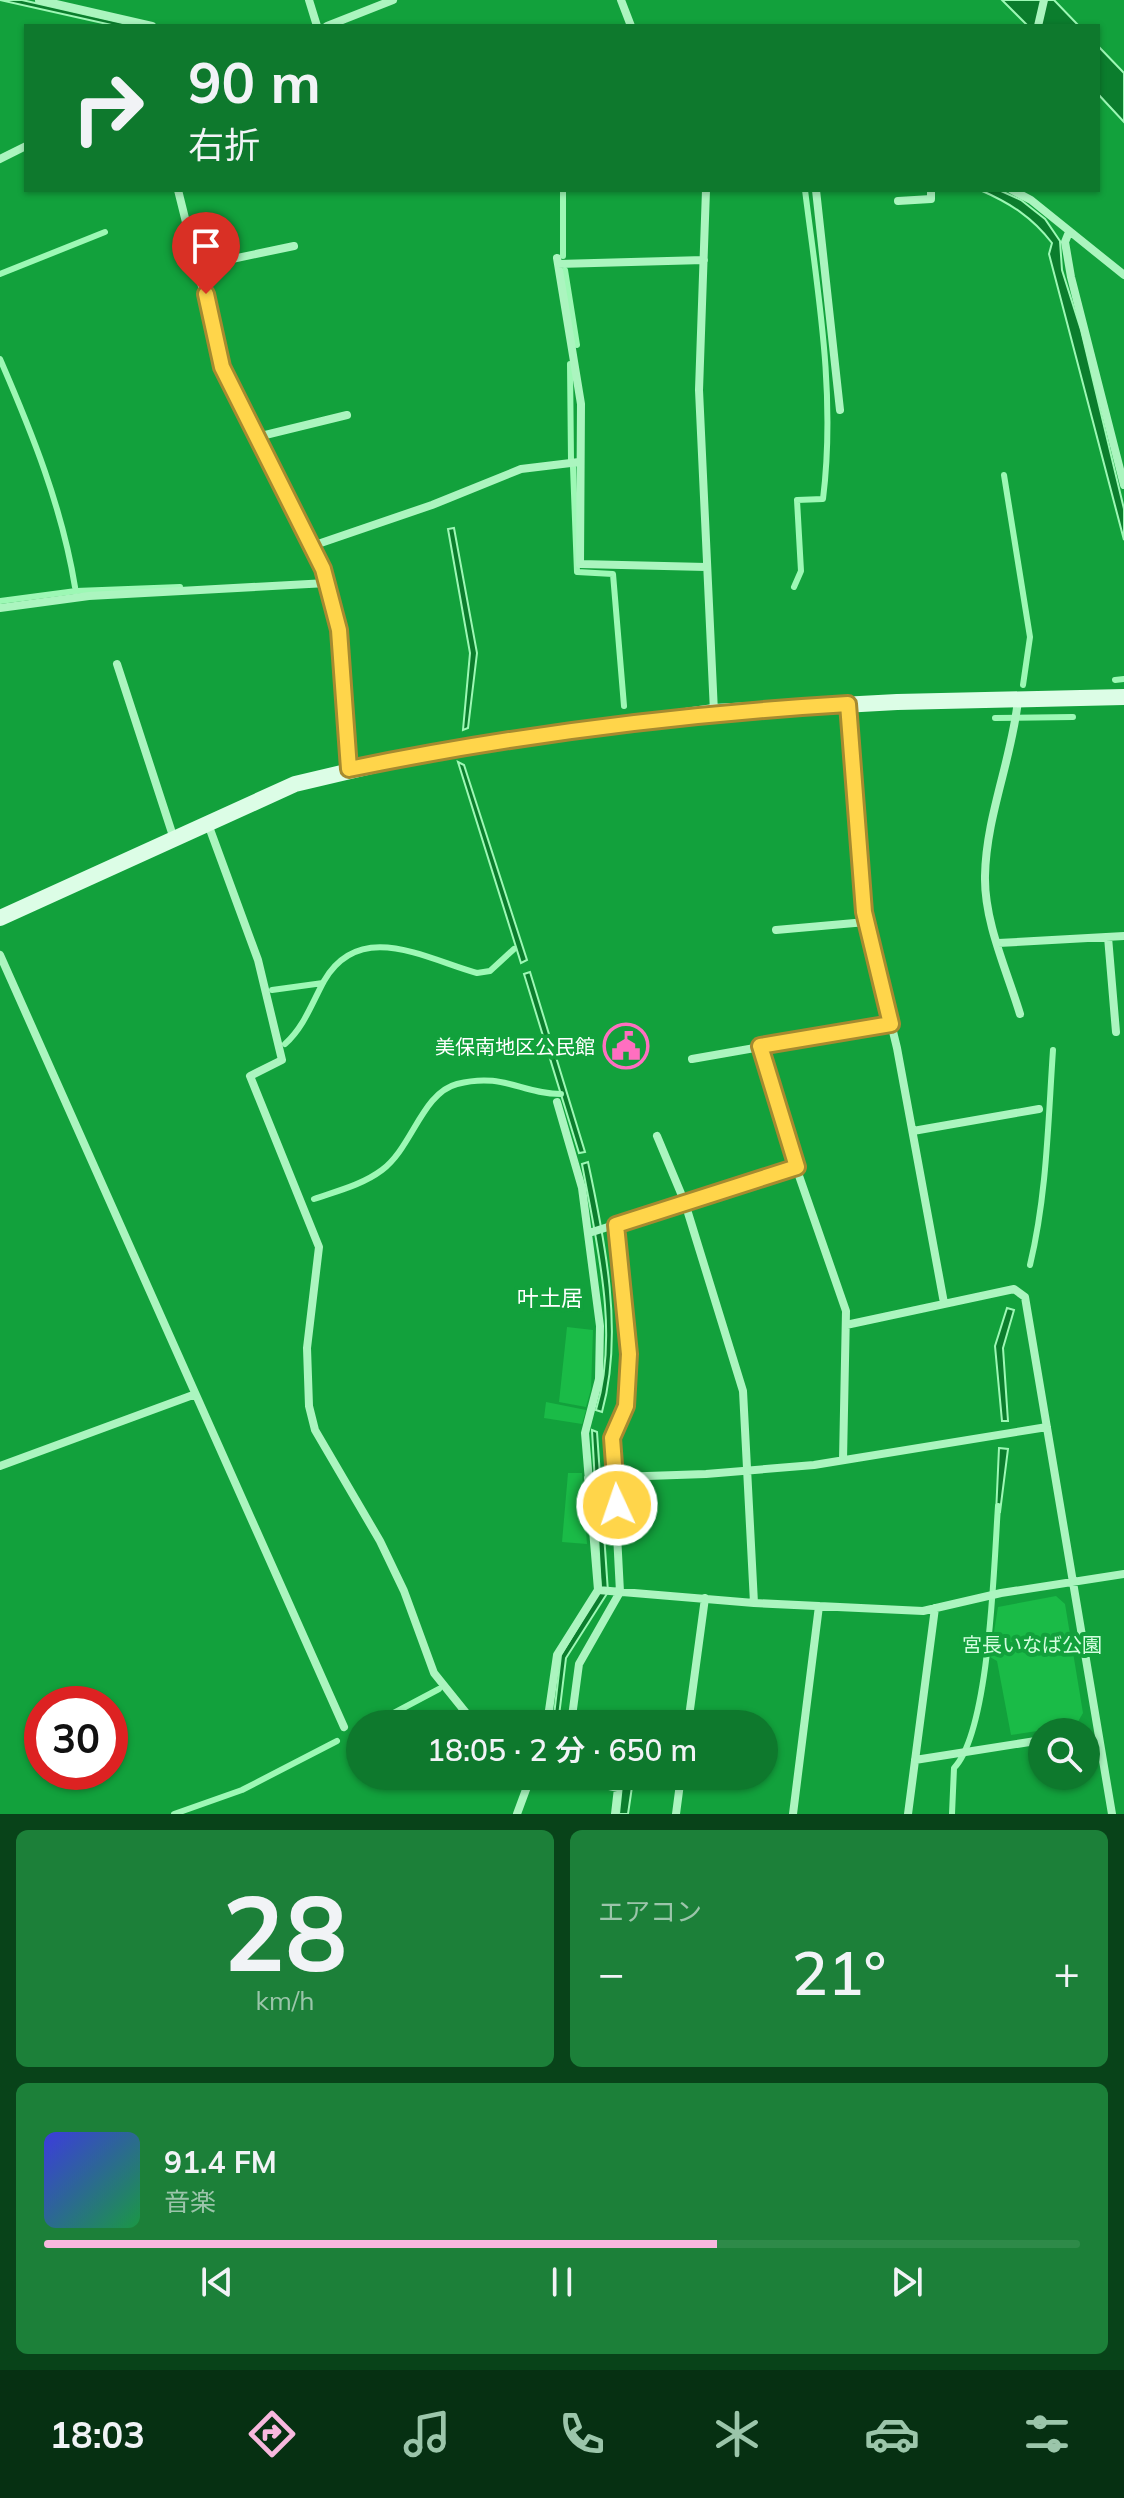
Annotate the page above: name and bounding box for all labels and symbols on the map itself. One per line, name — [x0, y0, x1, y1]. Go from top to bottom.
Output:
pin — [172, 212, 240, 294]
public building icon: 美保南地区公民館 — [602, 1022, 650, 1070]
place label: 美保南地区公民館 — [435, 1034, 595, 1059]
district label: 叶土居 — [517, 1284, 583, 1312]
position arrow — [575, 1463, 659, 1547]
park label: 宮長いなば公園 — [962, 1632, 1102, 1657]
speed limit sign: 30 — [24, 1686, 128, 1790]

